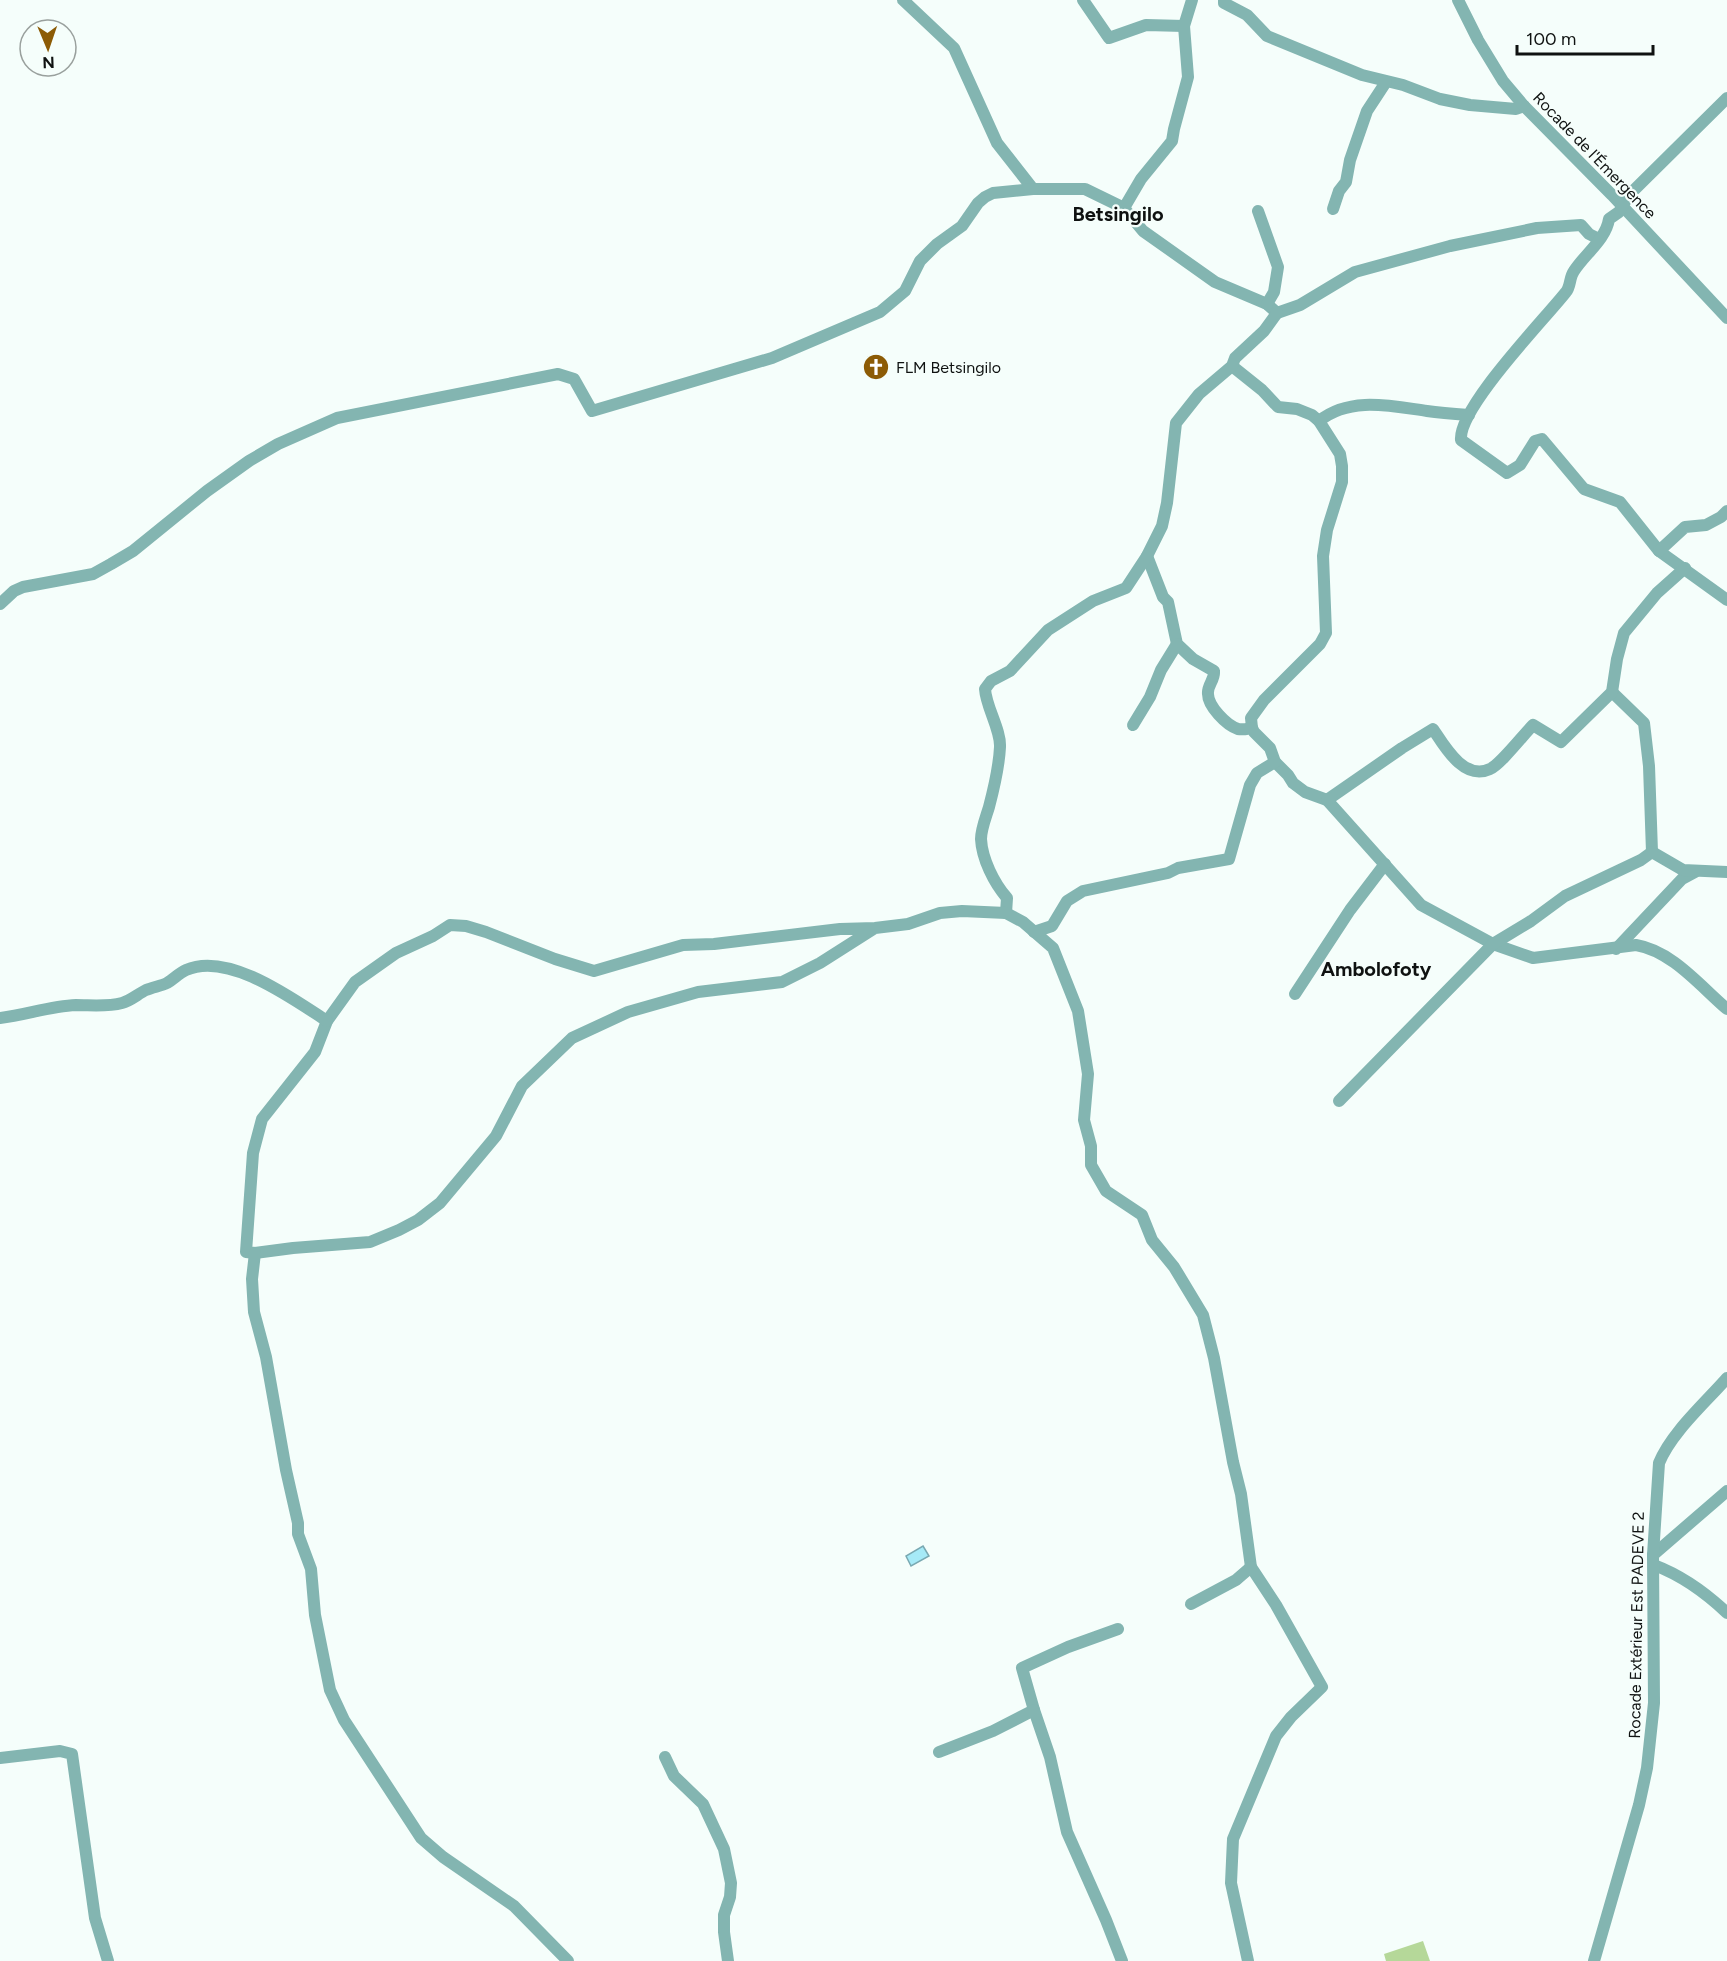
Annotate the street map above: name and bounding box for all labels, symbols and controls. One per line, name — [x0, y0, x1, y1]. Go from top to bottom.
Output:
north arrow — [18, 18, 78, 78]
scale bar — [1517, 18, 1654, 56]
text: 100 m — [1526, 28, 1576, 50]
text: N — [42, 53, 55, 72]
street label: Rocade de l'Émergence — [1529, 88, 1660, 223]
district label: Betsingilo — [1072, 202, 1164, 226]
church icon: FLM Betsingilo — [861, 352, 891, 382]
place label: FLM Betsingilo — [896, 358, 1001, 377]
district label: Ambolofoty — [1321, 957, 1432, 981]
street label: Rocade Extérieur Est PADEVE 2 — [1625, 1511, 1648, 1739]

